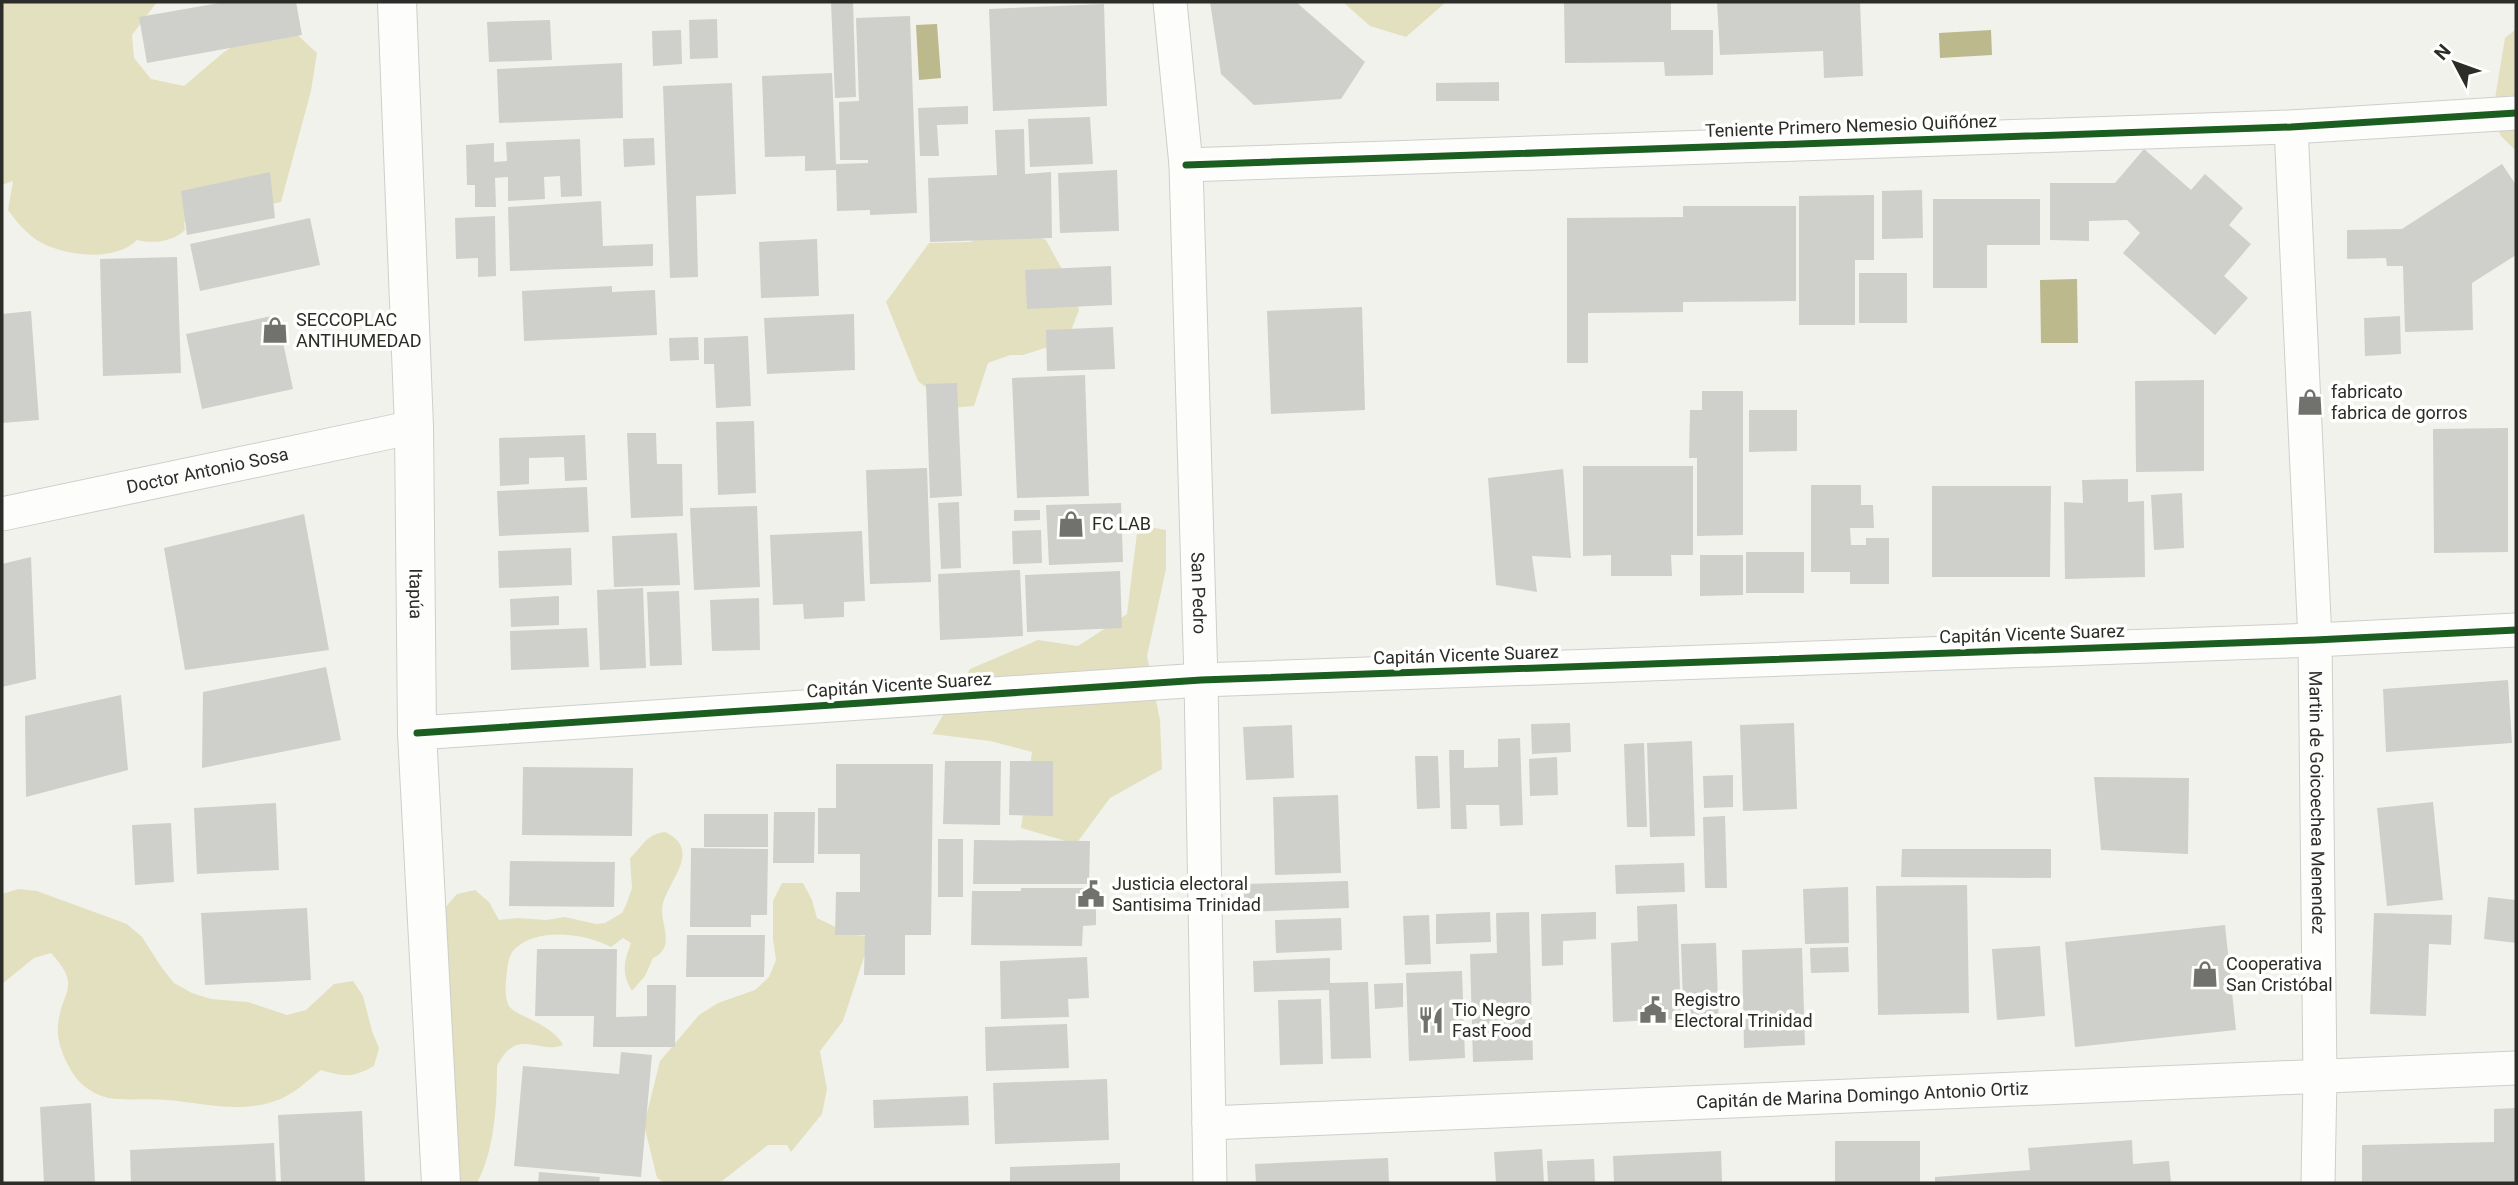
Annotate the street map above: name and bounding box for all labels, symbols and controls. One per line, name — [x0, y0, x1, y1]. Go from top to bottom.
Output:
north arrow — [2420, 28, 2490, 98]
text: N — [2429, 40, 2456, 65]
street label: Teniente Primero Nemesio Quiñónez — [1705, 110, 1998, 141]
place label: SECCOPLAC ANTIHUMEDAD — [296, 309, 422, 351]
shop icon: SECCOPLAC ANTIHUMEDAD — [260, 315, 290, 345]
place label: fabricato fabrica de gorros — [2331, 381, 2467, 423]
shop icon: fabricato fabrica de gorros — [2295, 387, 2325, 417]
street label: Doctor Antonio Sosa — [125, 443, 290, 497]
shop icon: FC LAB — [1056, 509, 1086, 539]
place label: FC LAB — [1092, 513, 1151, 534]
street label: San Pedro — [1187, 552, 1211, 634]
street label: Itapúa — [405, 568, 427, 619]
street label: Capitán Vicente Suarez — [1939, 620, 2125, 647]
street label: Capitán Vicente Suarez — [1373, 641, 1559, 668]
street label: Capitán Vicente Suarez — [806, 668, 992, 701]
street label: Martin de Goicoechea Menendez — [2305, 671, 2329, 934]
place label: Justicia electoral Santisima Trinidad — [1112, 873, 1261, 915]
public building icon: Justicia electoral Santisima Trinidad — [1076, 879, 1106, 909]
place label: Cooperativa San Cristóbal — [2226, 953, 2333, 995]
shop icon: Cooperativa San Cristóbal — [2190, 959, 2220, 989]
place label: Registro Electoral Trinidad — [1674, 989, 1813, 1031]
public building icon: Registro Electoral Trinidad — [1638, 995, 1668, 1025]
place label: Tio Negro Fast Food — [1452, 999, 1532, 1041]
restaurant icon: Tio Negro Fast Food — [1416, 1005, 1446, 1035]
street label: Capitán de Marina Domingo Antonio Ortiz — [1696, 1078, 2029, 1112]

